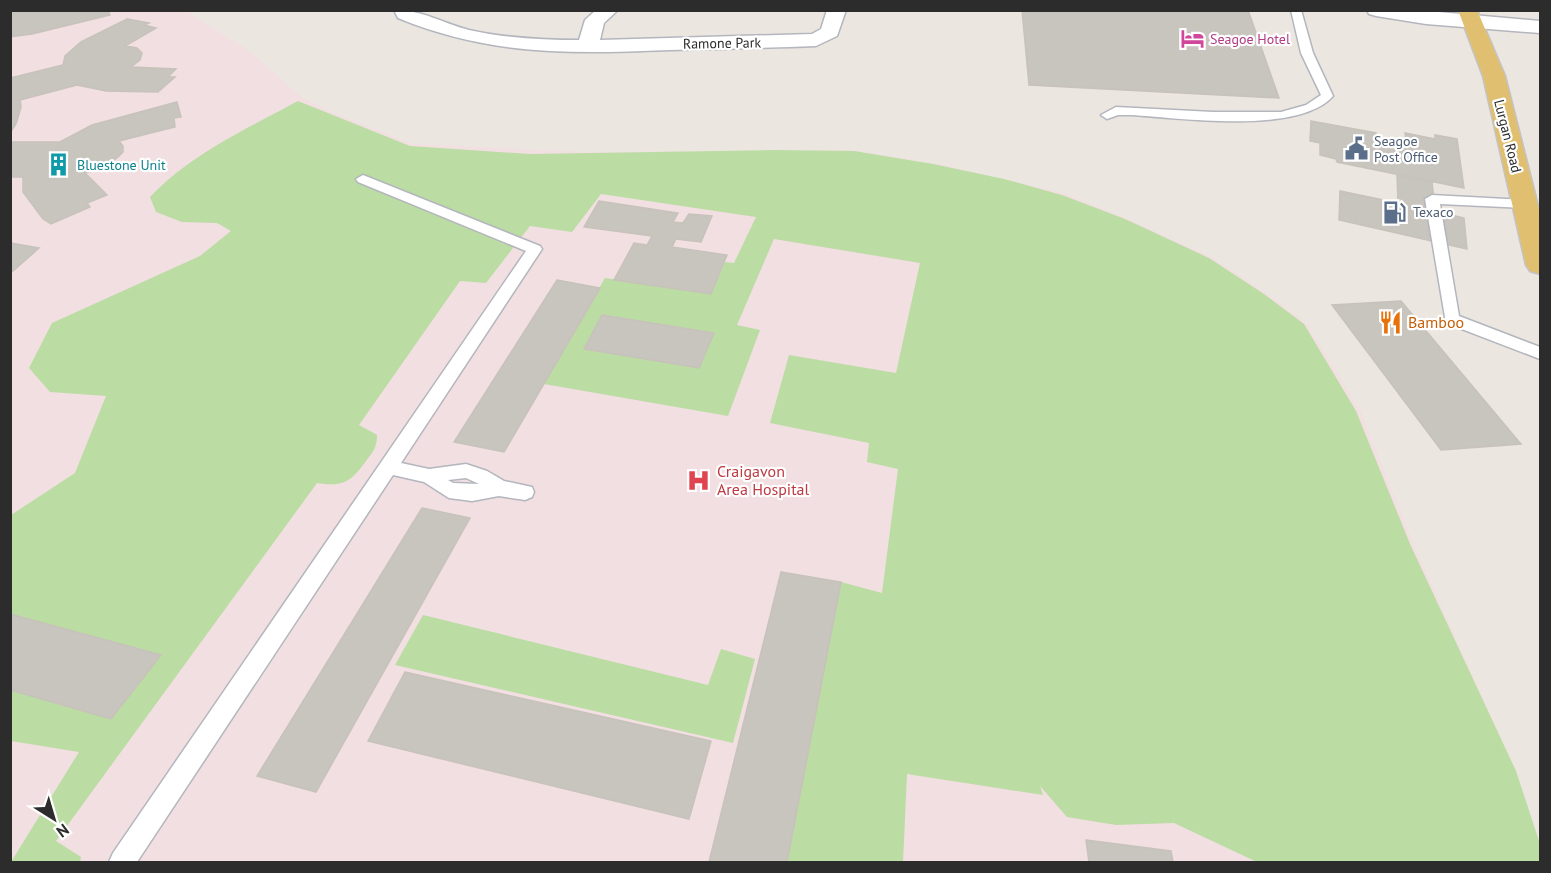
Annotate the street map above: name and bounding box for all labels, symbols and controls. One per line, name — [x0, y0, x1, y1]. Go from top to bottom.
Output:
hotel icon: Seagoe Hotel — [1179, 26, 1205, 52]
place label: Seagoe Hotel — [1210, 30, 1290, 48]
street label: Ramone Park — [683, 33, 762, 53]
street label: Lurgan Road — [1490, 98, 1526, 174]
place label: Seagoe Post Office — [1374, 132, 1438, 166]
public building icon: Seagoe Post Office — [1343, 136, 1369, 162]
building icon: Bluestone Unit — [46, 152, 72, 178]
place label: Bluestone Unit — [77, 156, 166, 174]
fuel station icon: Texaco — [1382, 199, 1408, 225]
place label: Texaco — [1413, 203, 1453, 221]
restaurant icon: Bamboo — [1377, 309, 1403, 335]
place label: Bamboo — [1408, 312, 1464, 332]
place label: Craigavon Area Hospital — [717, 461, 810, 499]
hospital icon: Craigavon Area Hospital — [686, 467, 712, 493]
north arrow — [24, 789, 84, 849]
text: N — [53, 820, 73, 842]

